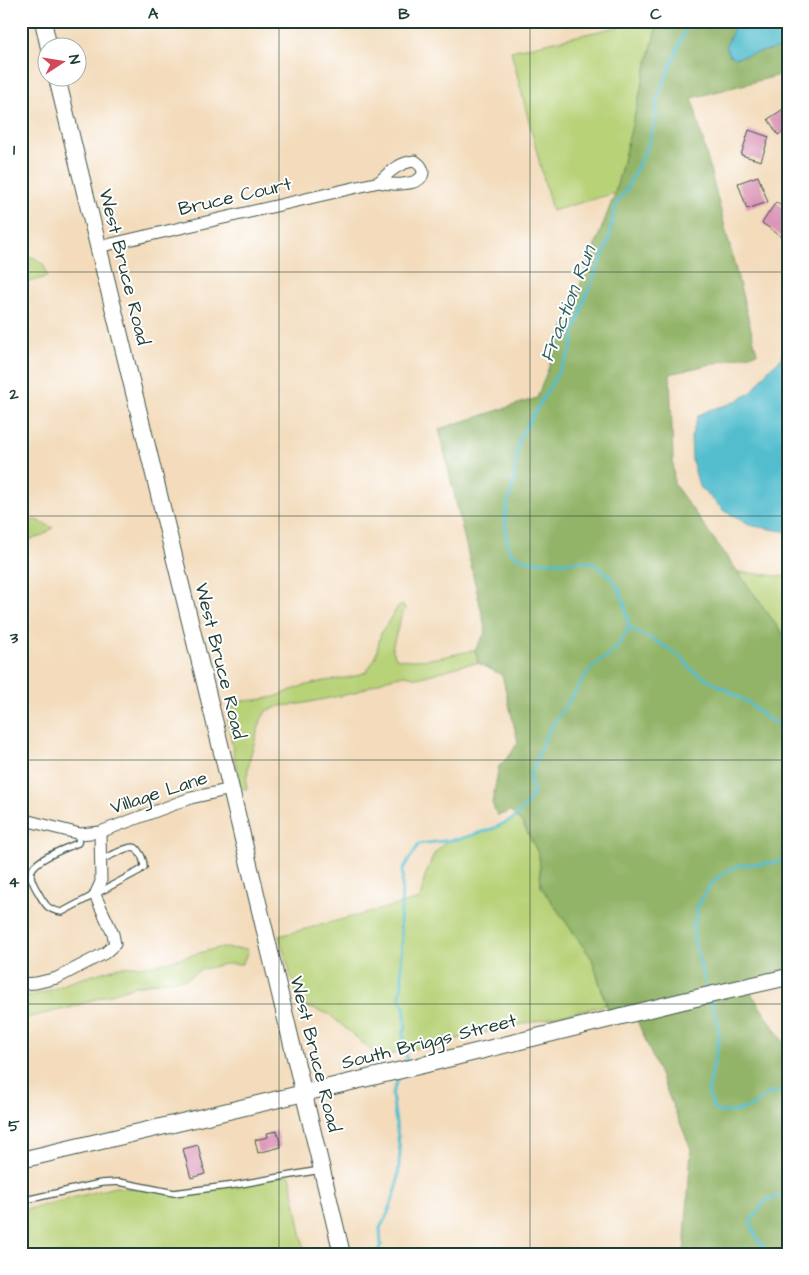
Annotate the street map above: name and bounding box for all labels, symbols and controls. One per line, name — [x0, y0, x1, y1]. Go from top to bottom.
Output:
text: A — [148, 3, 159, 25]
text: B — [398, 3, 410, 25]
text: C — [650, 3, 662, 25]
north arrow — [38, 38, 88, 88]
text: N — [63, 53, 84, 66]
text: 1 — [13, 139, 16, 161]
street label: Bruce Court — [176, 171, 295, 223]
street label: West Bruce Road — [92, 186, 157, 348]
water label: Fraction Run — [533, 240, 604, 366]
text: 2 — [8, 383, 19, 405]
street label: West Bruce Road — [188, 580, 253, 742]
text: 3 — [9, 627, 19, 649]
street label: Village Lane — [107, 765, 211, 822]
text: 4 — [9, 871, 20, 893]
street label: West Bruce Road — [283, 973, 348, 1135]
street label: South Briggs Street — [339, 1007, 520, 1078]
text: 5 — [8, 1115, 20, 1137]

